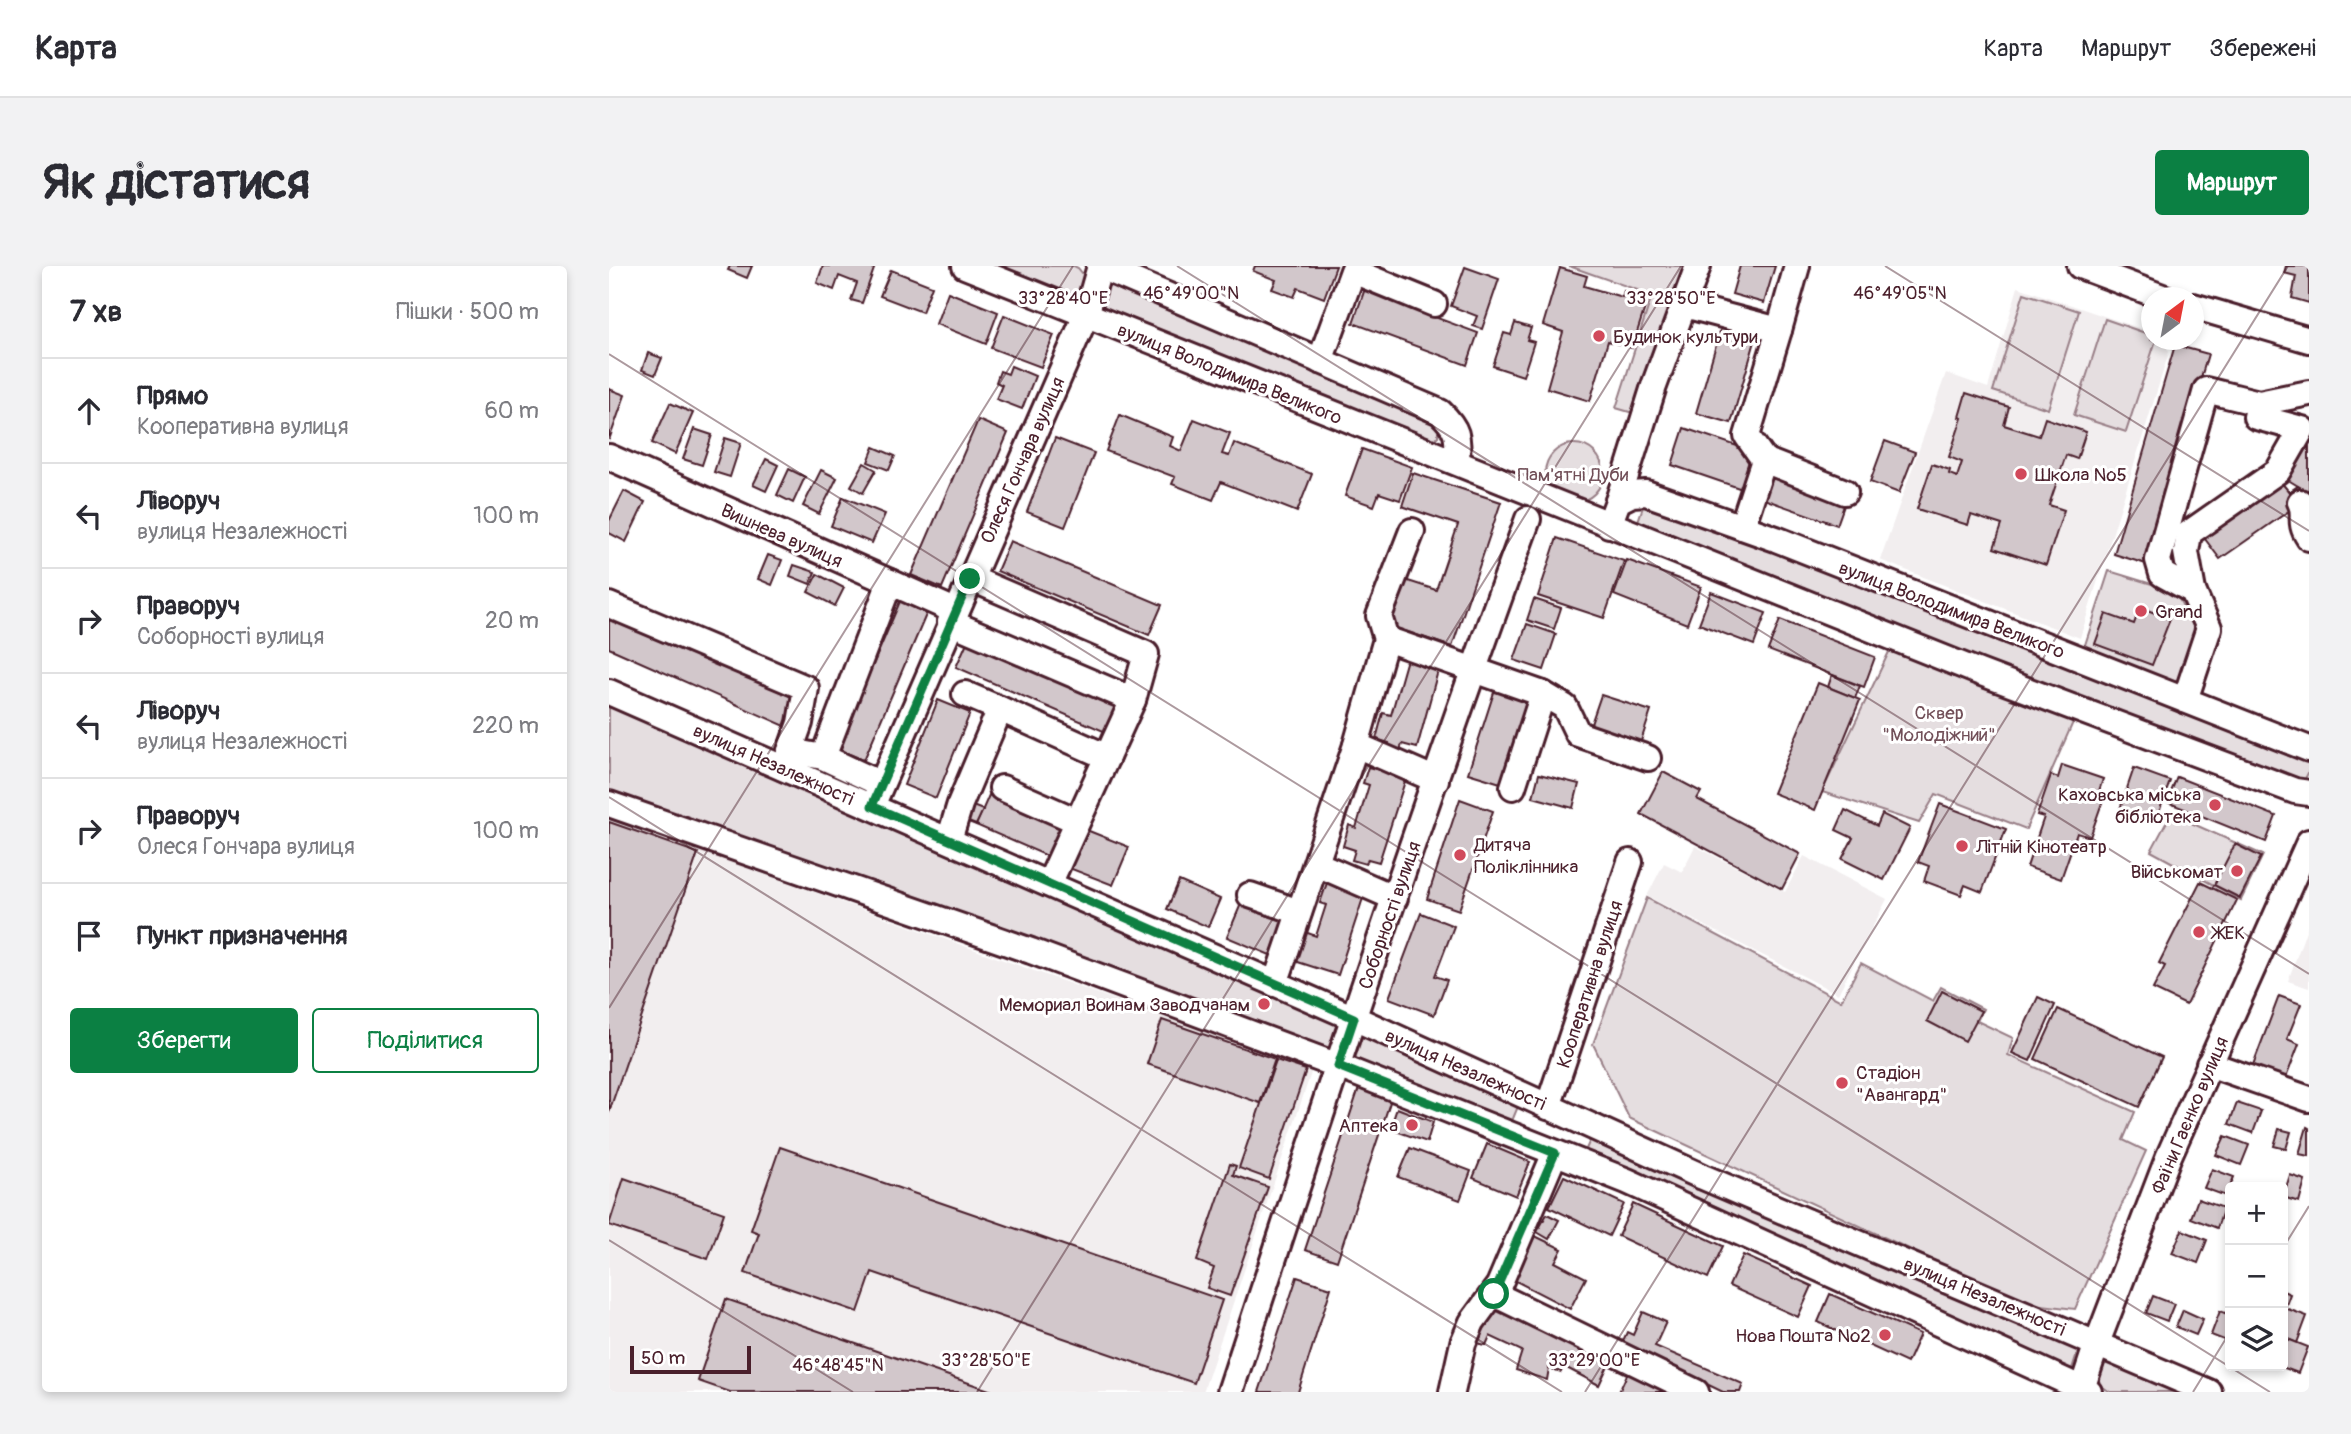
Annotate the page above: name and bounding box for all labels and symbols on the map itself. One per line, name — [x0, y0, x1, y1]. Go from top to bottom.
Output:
text: 46°49'00"N — [1143, 282, 1239, 305]
text: 46°49'05"N — [1853, 282, 1947, 305]
text: 33°28'40"E — [1018, 287, 1108, 310]
text: 33°28'50"E — [1626, 287, 1716, 310]
north arrow — [2141, 287, 2204, 350]
street label: вулиця Володимира Великого — [1114, 318, 1345, 430]
place label: Будинок культури — [1613, 325, 1758, 349]
marker: Будинок культури — [1591, 328, 1607, 344]
street label: Олеся Гончара вулиця — [975, 373, 1071, 548]
park label: Пам'ятні Дуби — [1518, 463, 1629, 487]
place label: Школа №5 — [2035, 463, 2127, 487]
marker: Школа №5 — [2013, 466, 2029, 482]
street label: Вишнева вулиця — [717, 498, 846, 573]
street label: вулиця Володимира Великого — [1835, 556, 2068, 664]
route end — [954, 563, 985, 594]
place label: Grand — [2155, 600, 2203, 624]
marker: Grand — [2133, 603, 2149, 619]
park label: Сквер "Молодіжний" — [1882, 701, 1996, 747]
street label: вулиця Незалежності — [689, 719, 858, 811]
place label: Каховська міська бібліотека — [2058, 783, 2201, 829]
marker: Каховська міська бібліотека — [2207, 797, 2223, 813]
place label: Дитяча Поліклінника — [1473, 833, 1578, 879]
place label: Літній Кінотеатр — [1975, 835, 2107, 859]
street label: Соборності вулиця — [1353, 838, 1427, 992]
marker: Літній Кінотеатр — [1954, 838, 1970, 854]
marker: Дитяча Поліклінника — [1452, 847, 1468, 863]
place label: Військомат — [2130, 860, 2223, 884]
marker: Військомат — [2229, 863, 2245, 879]
street label: Кооперативна вулиця — [1552, 897, 1628, 1071]
place label: ЖЕК — [2210, 921, 2245, 945]
marker: ЖЕК — [2191, 924, 2207, 940]
place label: Мемориал Воинам Заводчанам — [999, 993, 1250, 1017]
marker: Мемориал Воинам Заводчанам — [1256, 996, 1272, 1012]
street label: вулиця Незалежності — [1381, 1024, 1550, 1116]
street label: Фаїни Гаєнко вулиця — [2146, 1033, 2234, 1198]
place label: Стадіон "Авангард" — [1856, 1061, 1947, 1107]
marker: Стадіон "Авангард" — [1834, 1075, 1850, 1091]
place label: Аптека — [1338, 1114, 1398, 1138]
marker: Аптека — [1404, 1117, 1420, 1133]
street label: вулиця Незалежності — [1900, 1252, 2069, 1342]
route start — [1478, 1278, 1509, 1309]
place label: Нова Пошта №2 — [1735, 1324, 1871, 1348]
marker: Нова Пошта №2 — [1877, 1327, 1893, 1343]
scale bar — [630, 1343, 751, 1375]
text: 33°28'50"E — [941, 1349, 1031, 1372]
text: 33°29'00"E — [1548, 1349, 1640, 1372]
text: 46°48'45"N — [792, 1354, 884, 1377]

